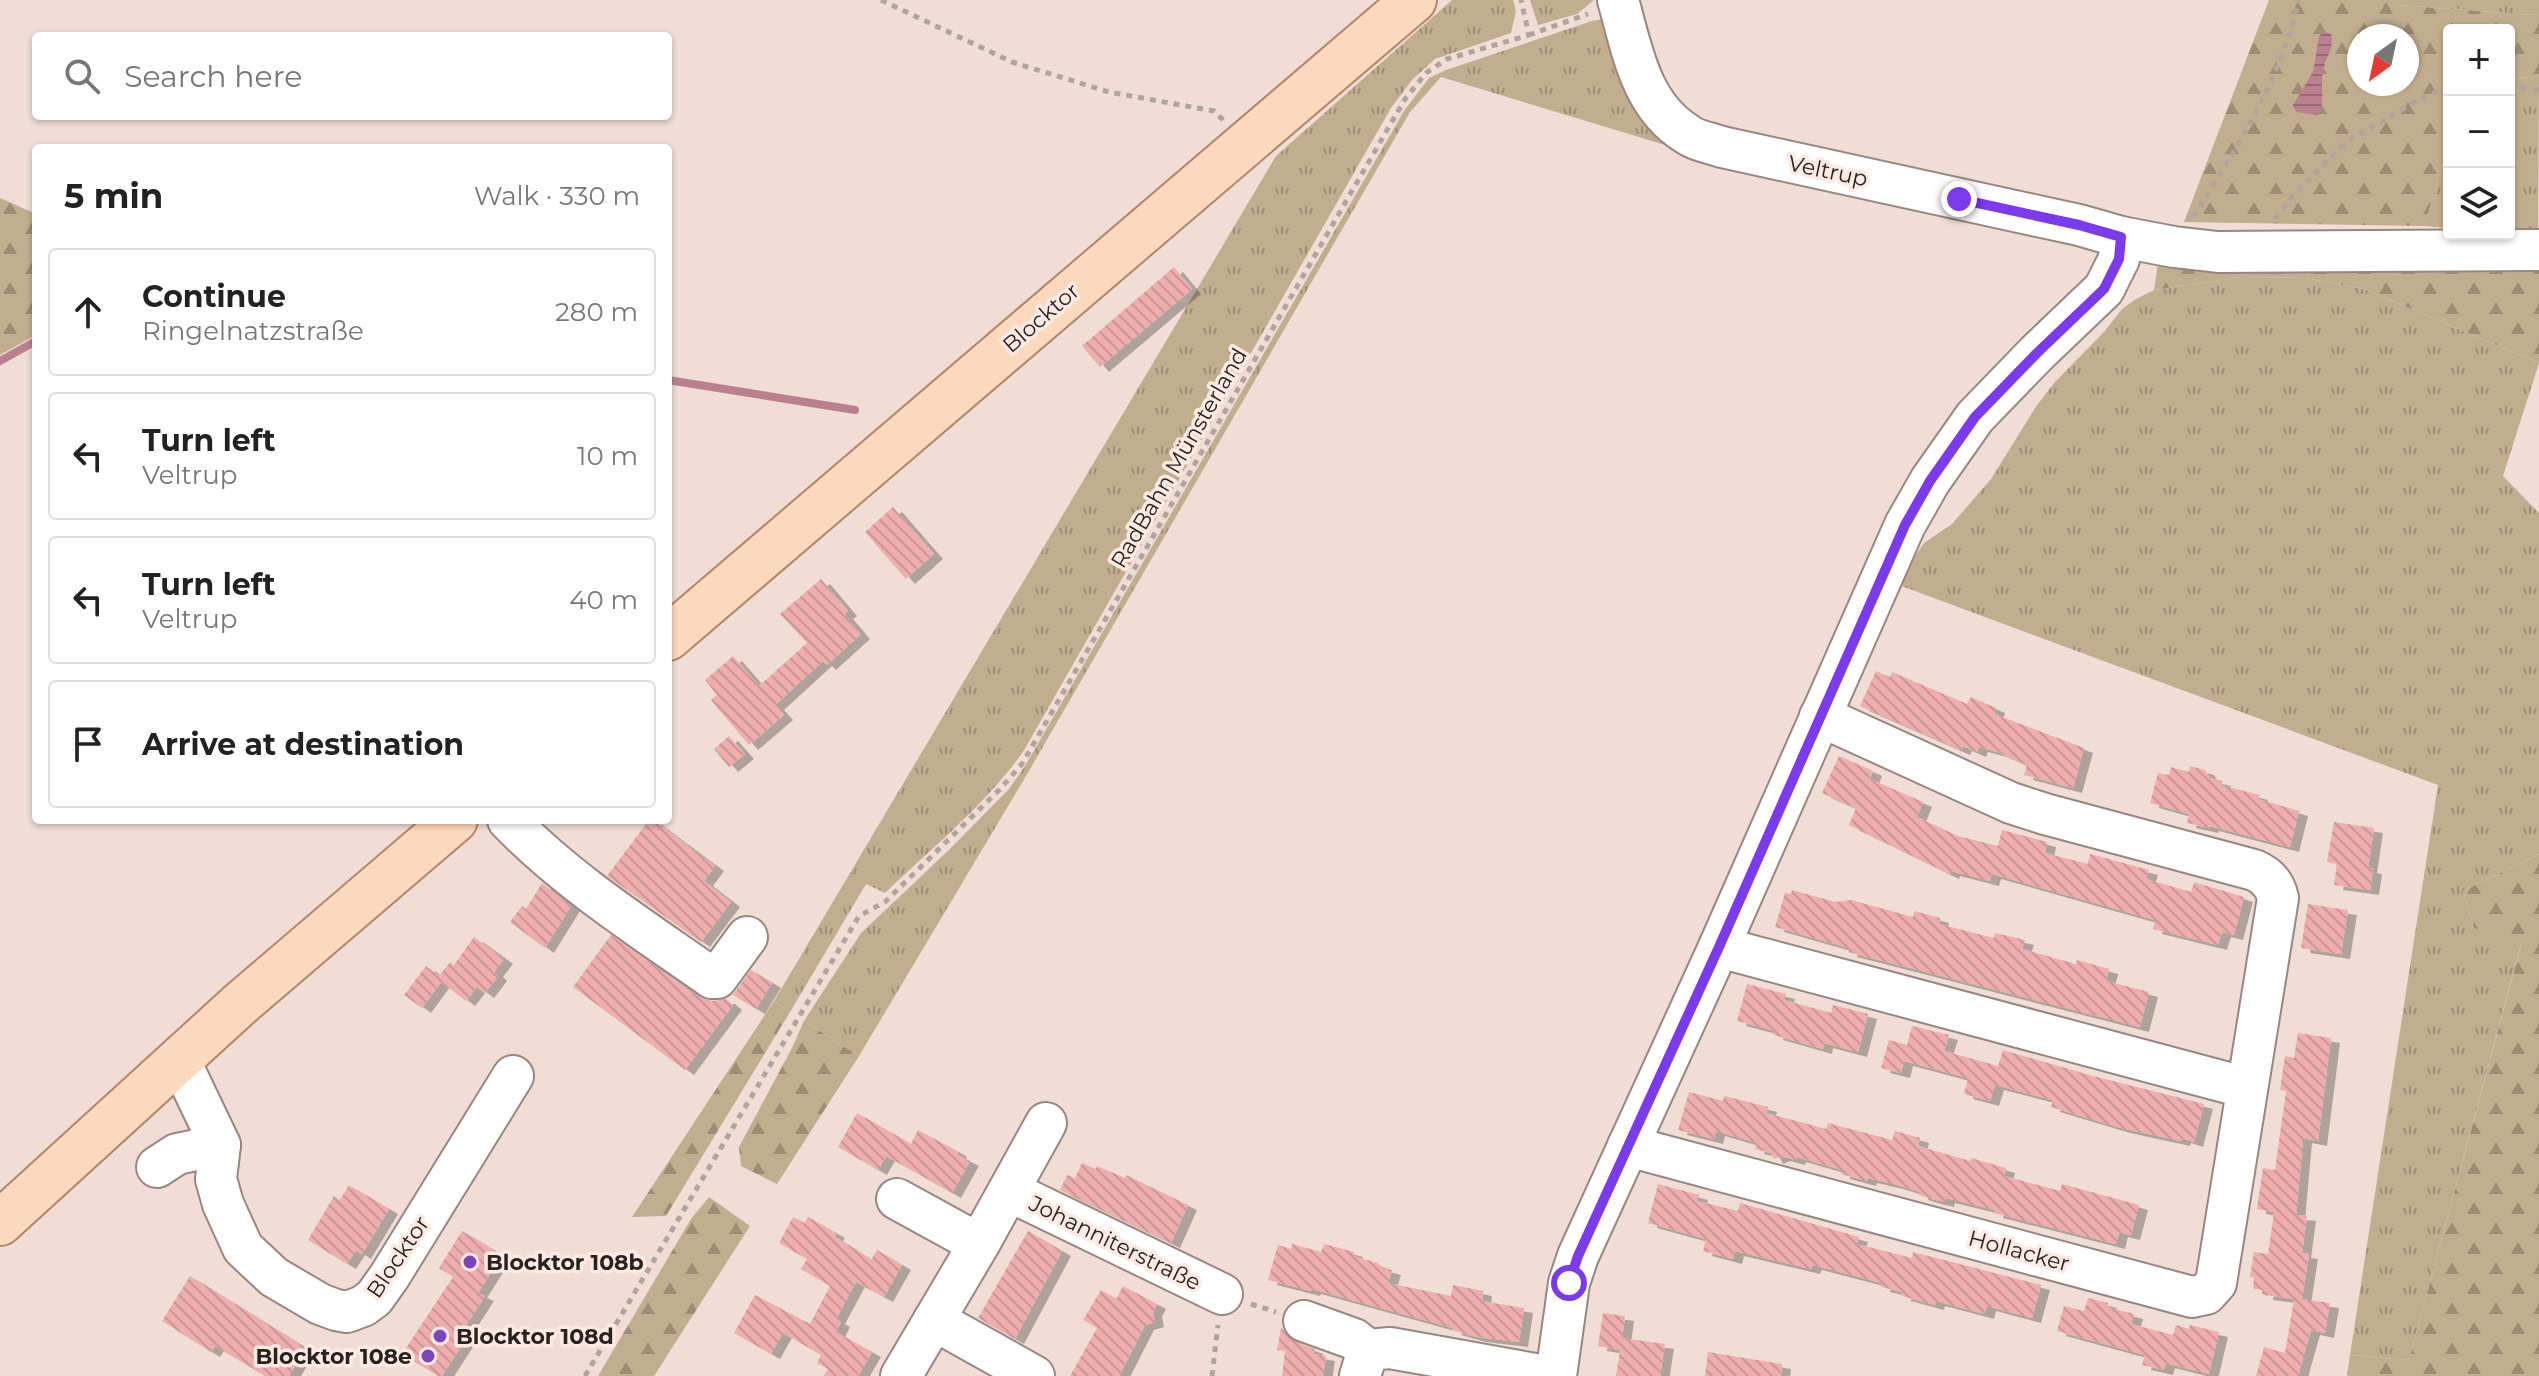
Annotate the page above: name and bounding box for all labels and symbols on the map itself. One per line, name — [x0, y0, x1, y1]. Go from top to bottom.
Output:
north arrow — [2347, 24, 2419, 96]
street label: Veltrup — [1786, 149, 1870, 193]
route end — [1941, 181, 1977, 217]
street label: Blocktor — [997, 277, 1085, 359]
street label: RadBahn Münsterland — [1105, 343, 1253, 573]
street label: Johanniterstraße — [1024, 1189, 1205, 1296]
street label: Blocktor — [361, 1211, 435, 1303]
street label: Hollacker — [1966, 1225, 2072, 1277]
place label: Blocktor 108b — [486, 1249, 644, 1276]
marker: Blocktor 108b — [461, 1253, 479, 1271]
route start — [1551, 1265, 1587, 1301]
place label: Blocktor 108d — [456, 1323, 614, 1350]
marker: Blocktor 108d — [431, 1327, 449, 1345]
place label: Blocktor 108e — [256, 1343, 412, 1370]
marker: Blocktor 108e — [419, 1347, 437, 1365]

